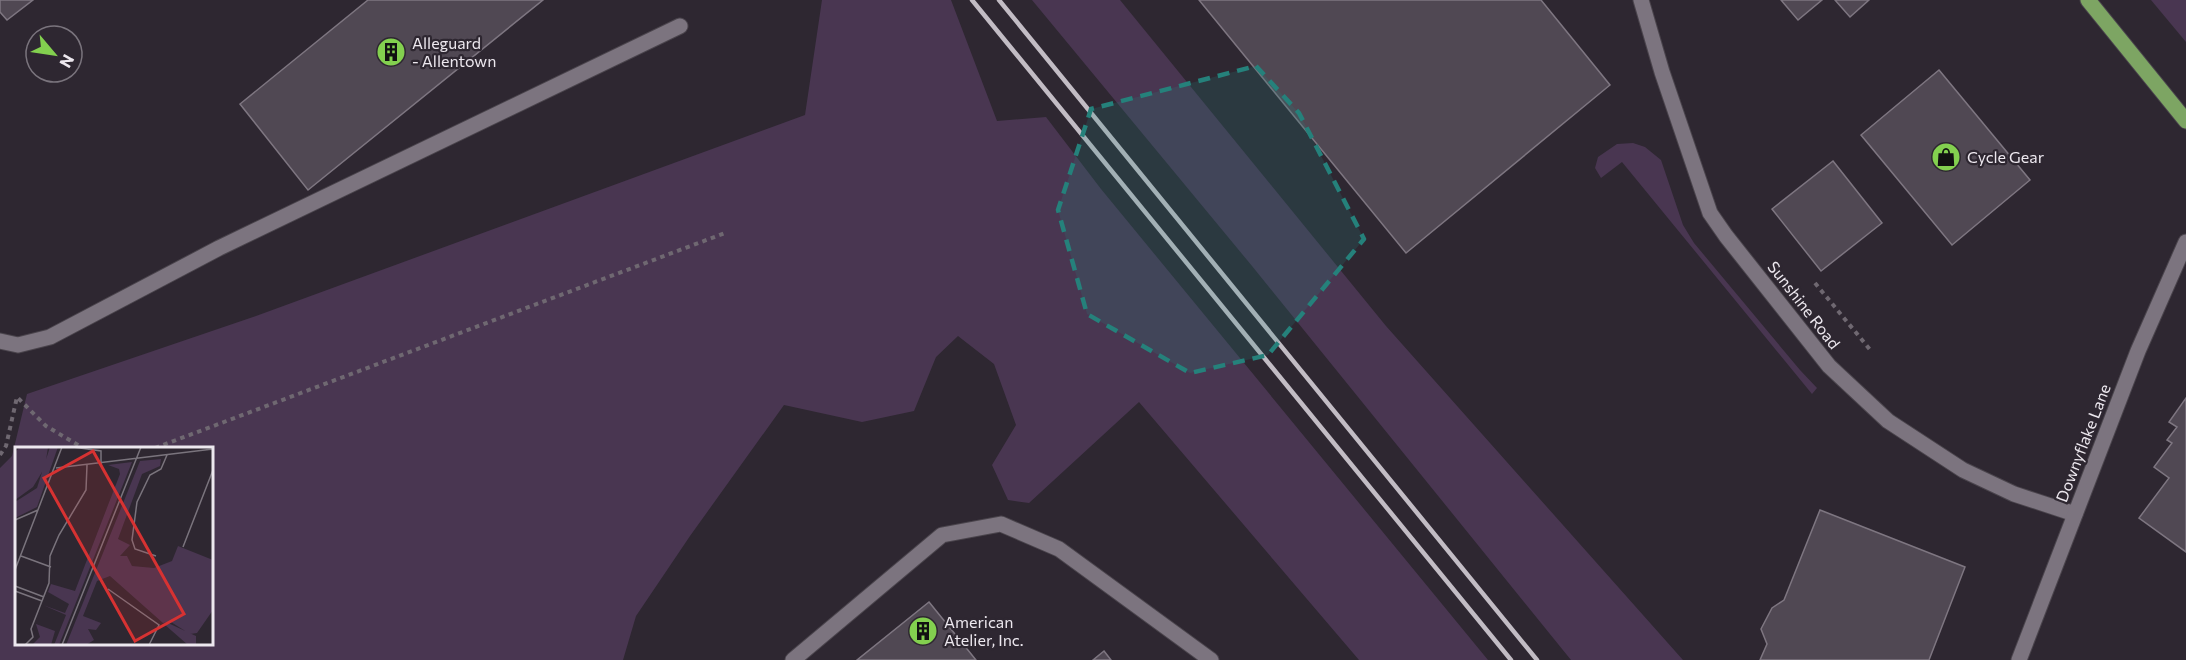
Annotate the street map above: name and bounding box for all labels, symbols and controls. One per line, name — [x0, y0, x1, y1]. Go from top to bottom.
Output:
north arrow — [24, 24, 84, 84]
place label: Alleguard - Allentown — [412, 33, 496, 70]
building icon: Alleguard - Allentown — [375, 36, 407, 68]
text: N — [56, 52, 79, 71]
shop icon: Cycle Gear — [1930, 141, 1962, 173]
place label: Cycle Gear — [1967, 147, 2045, 166]
street label: Sunshine Road — [1764, 257, 1845, 352]
street label: Downyflake Lane — [2051, 381, 2114, 505]
inset map — [15, 447, 213, 645]
place label: American Atelier, Inc. — [944, 612, 1024, 649]
building icon: American Atelier, Inc. — [907, 615, 939, 647]

